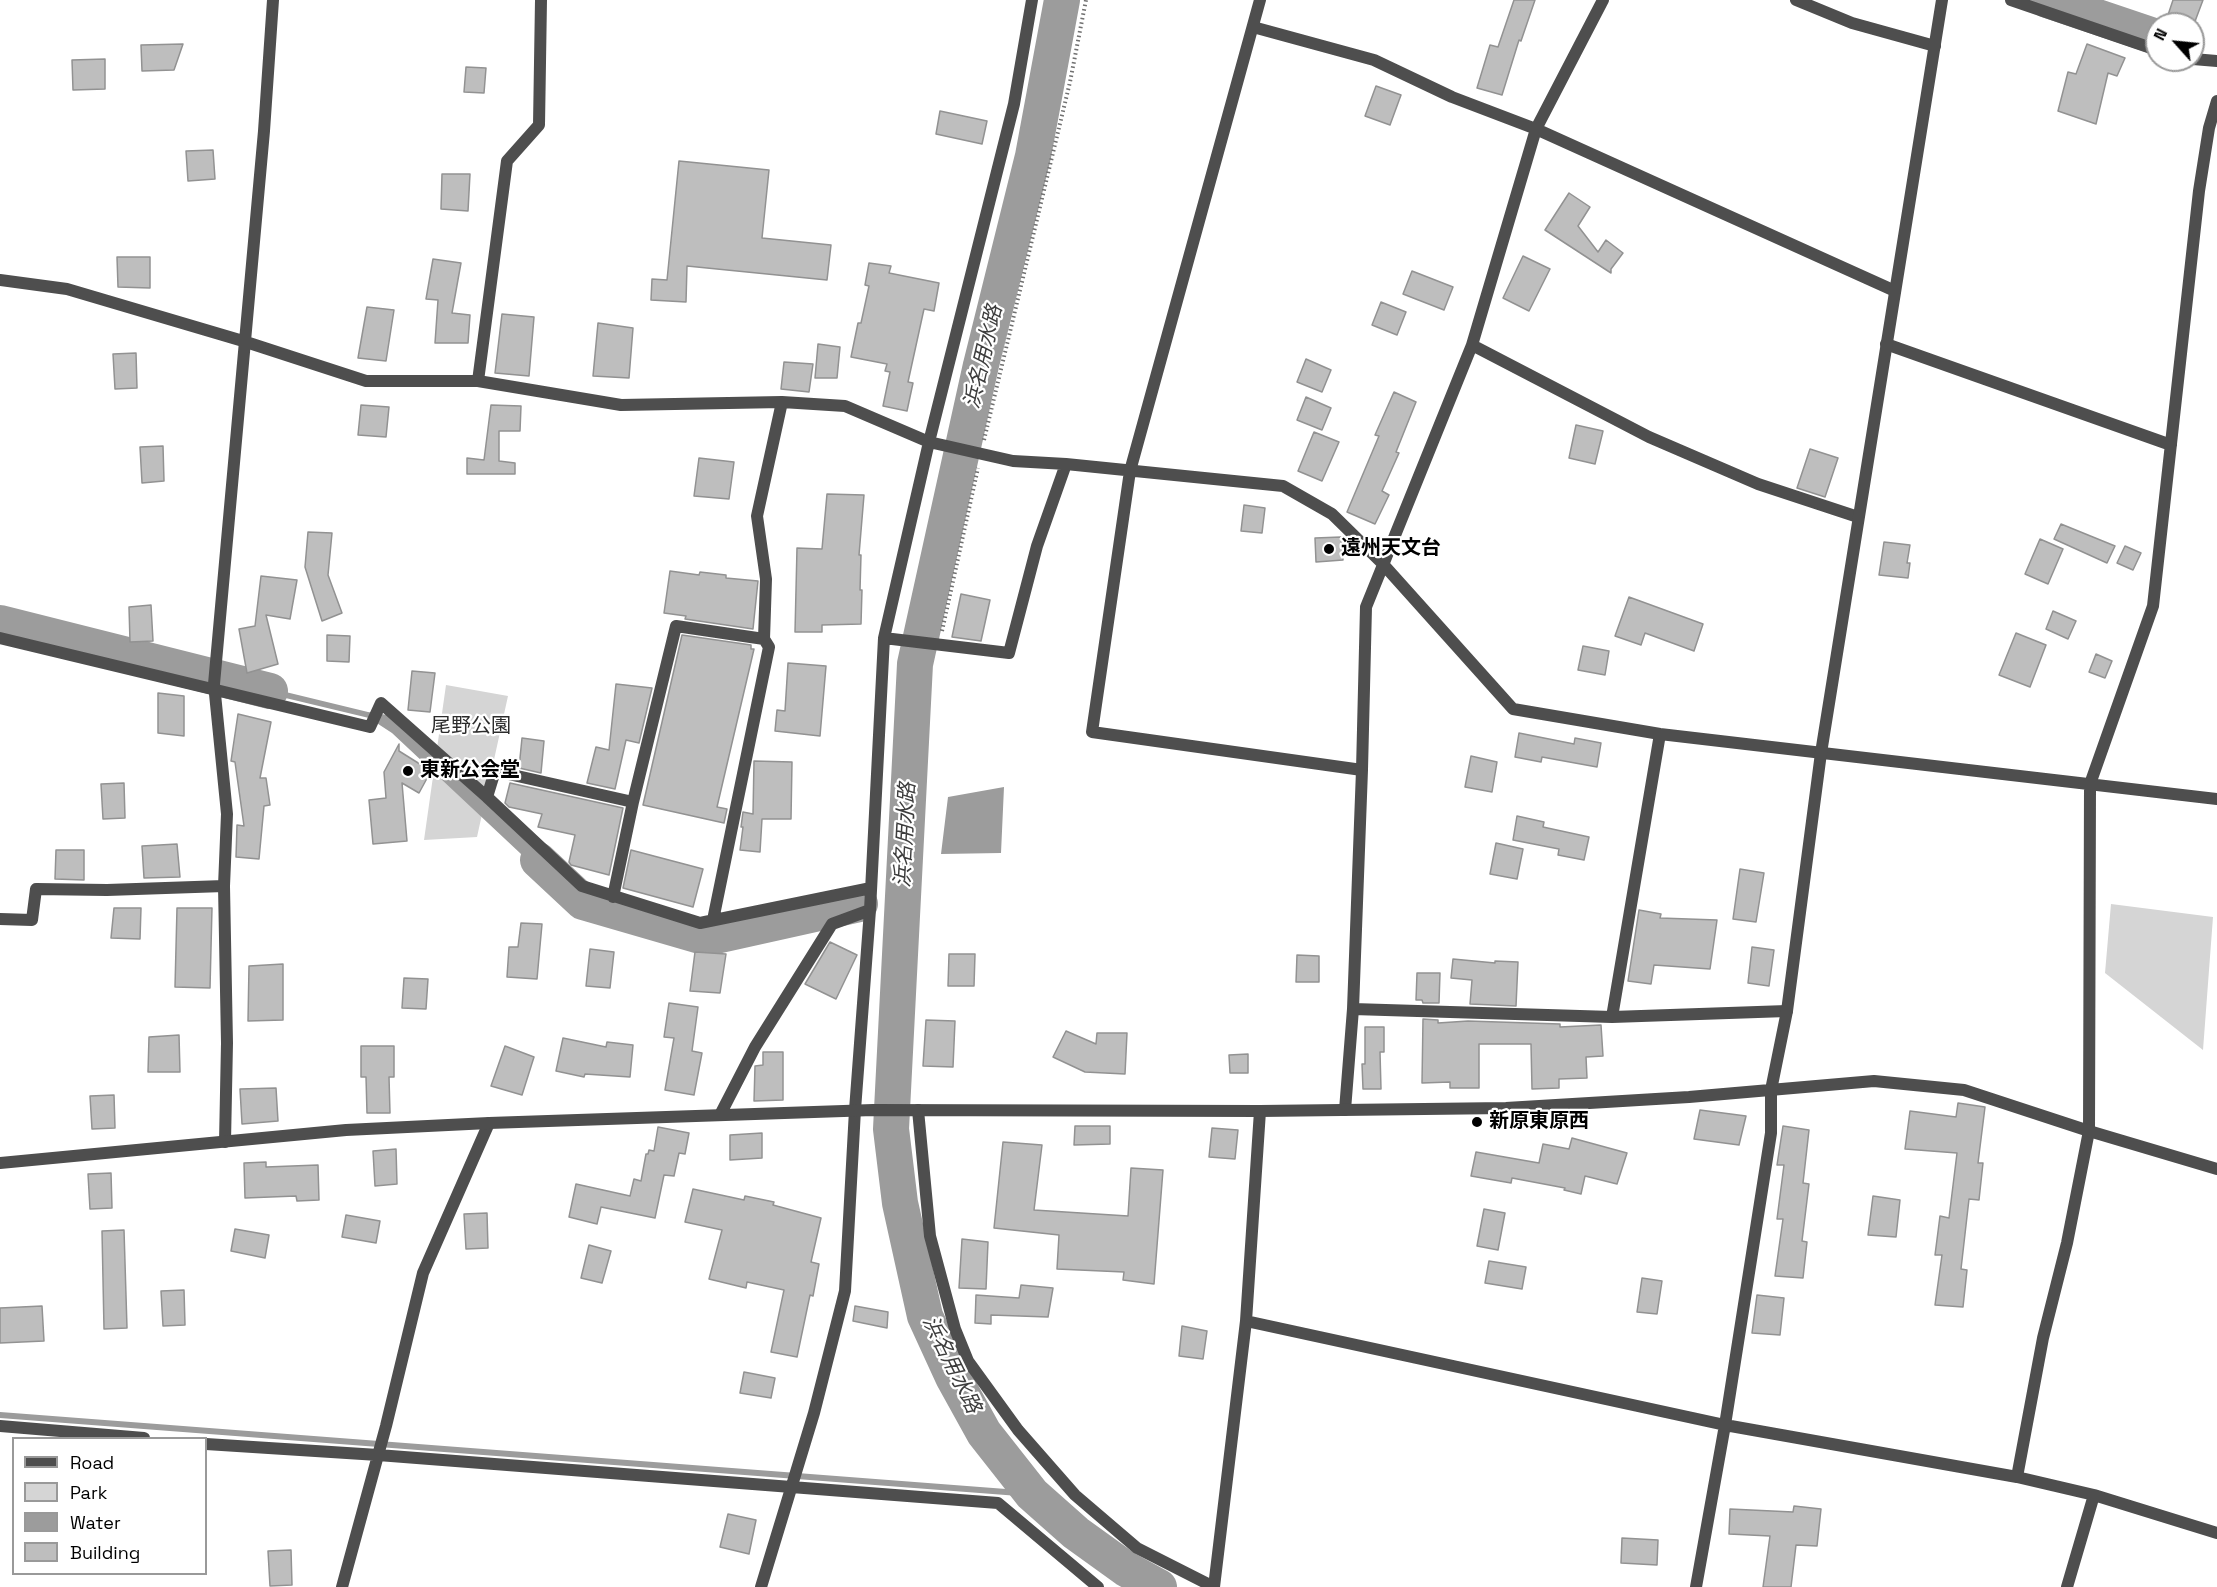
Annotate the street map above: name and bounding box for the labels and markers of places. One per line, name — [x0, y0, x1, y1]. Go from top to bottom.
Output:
place label: 遠州天文台 — [1341, 537, 1441, 561]
marker: 遠州天文台 — [1322, 542, 1336, 556]
place label: 東新公会堂 — [420, 759, 520, 783]
marker: 東新公会堂 — [401, 764, 415, 778]
place label: 新原東原西 — [1489, 1110, 1589, 1134]
marker: 新原東原西 — [1470, 1115, 1484, 1129]

